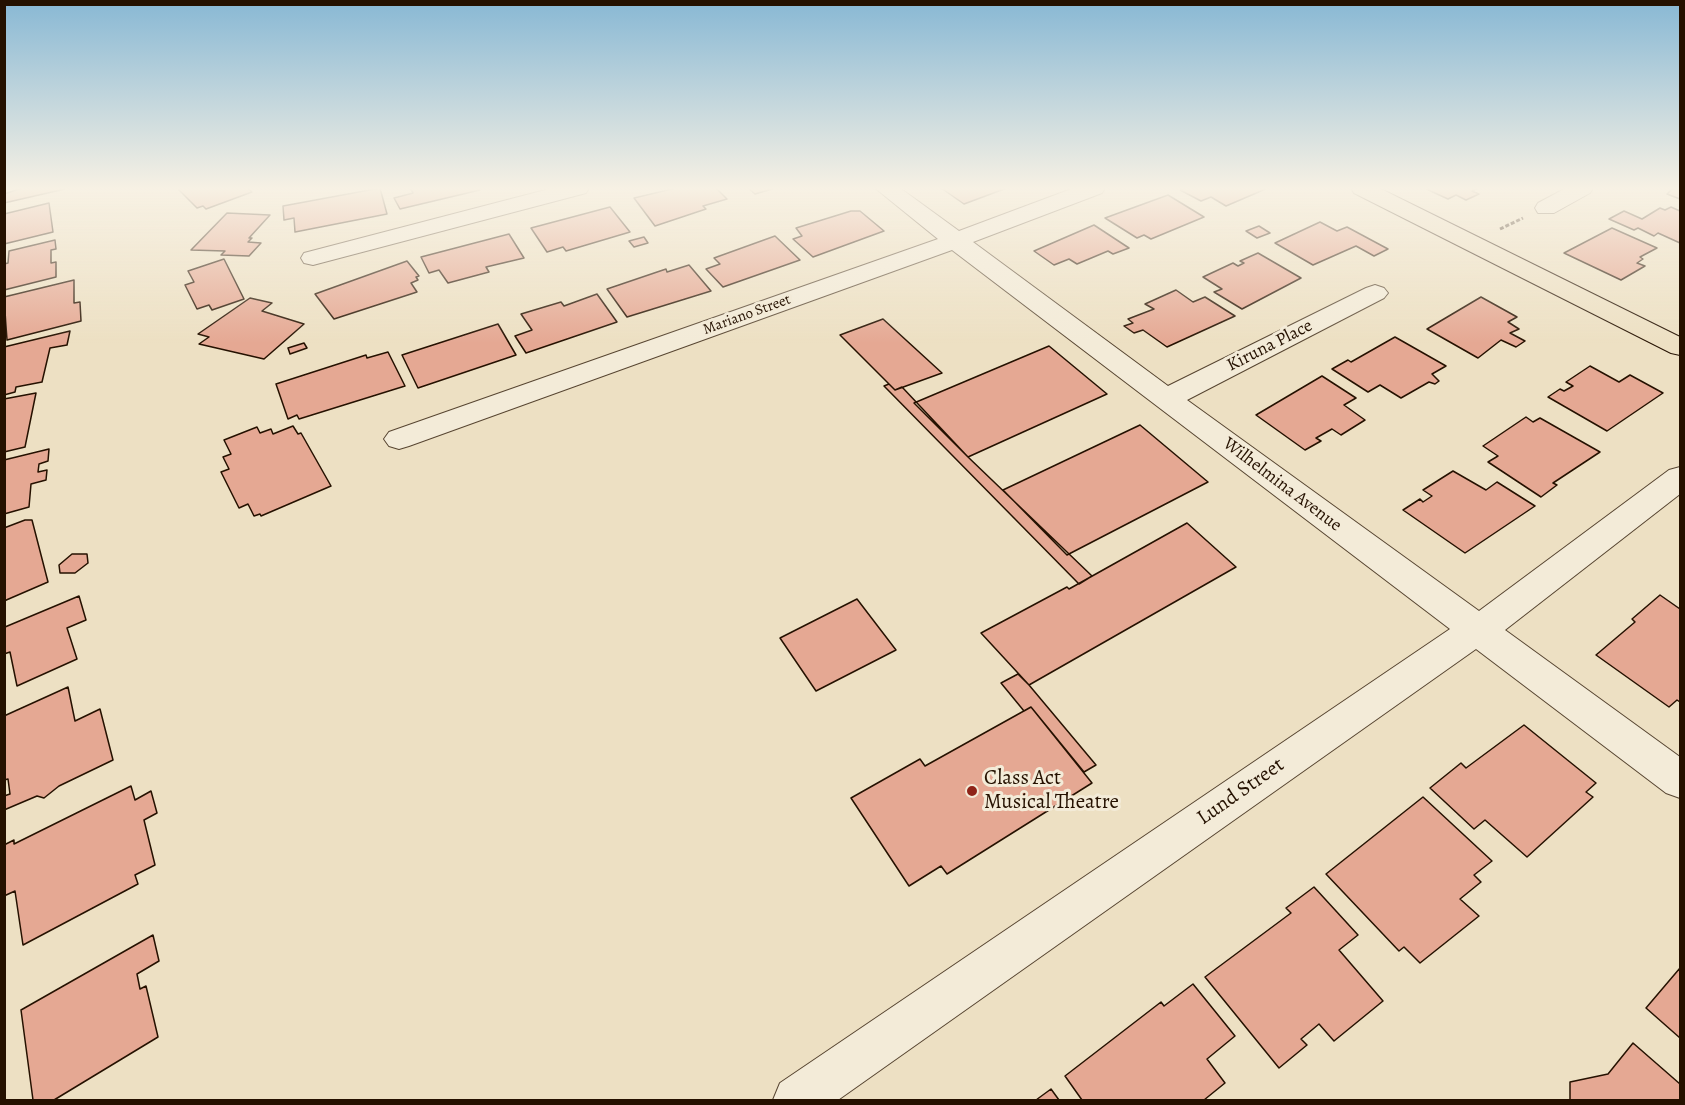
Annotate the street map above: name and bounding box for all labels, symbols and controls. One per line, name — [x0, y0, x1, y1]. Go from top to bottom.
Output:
street label: Mariano Street — [701, 291, 793, 339]
street label: Kiruna Place — [1224, 315, 1316, 377]
street label: Wilhelmina Avenue — [1218, 433, 1346, 537]
street label: Lund Street — [1193, 753, 1289, 831]
place label: Class Act Musical Theatre — [984, 766, 1119, 816]
marker: Class Act Musical Theatre — [965, 784, 979, 798]

